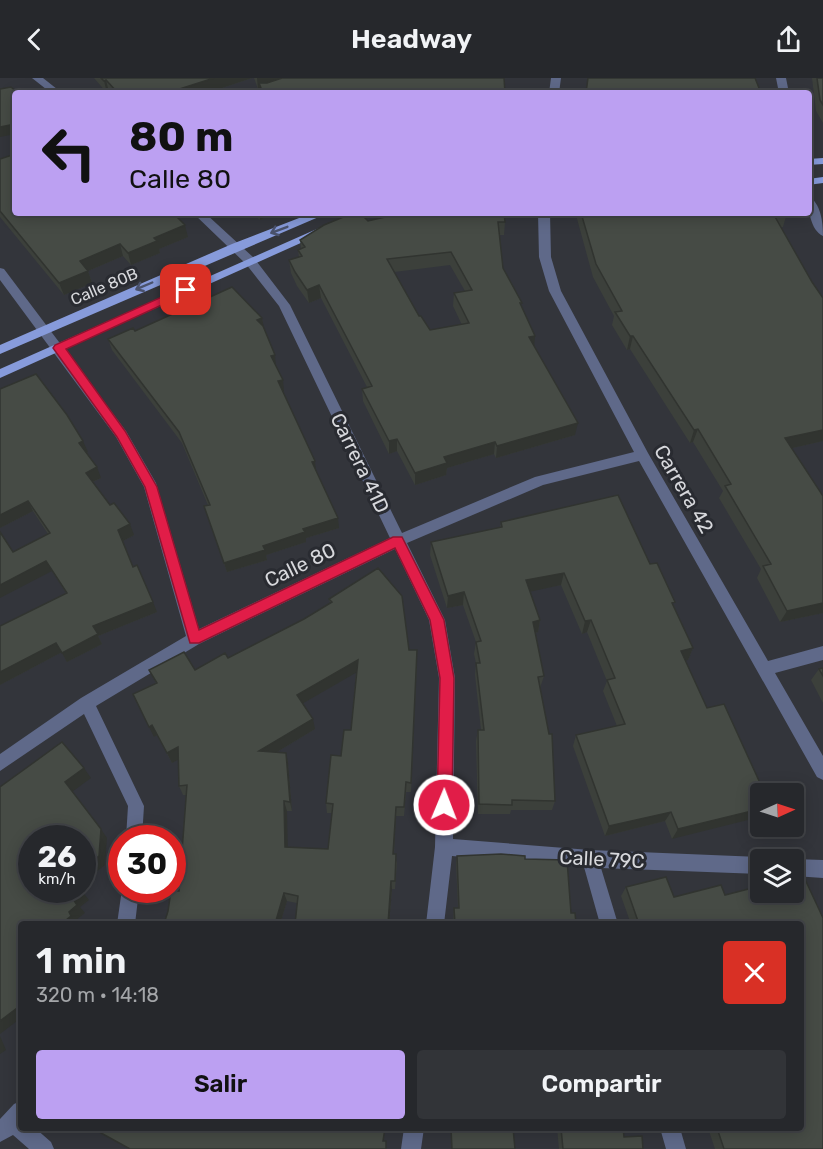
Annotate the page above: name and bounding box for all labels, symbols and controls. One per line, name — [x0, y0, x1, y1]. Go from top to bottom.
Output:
icon: back — [18, 23, 51, 56]
text: Headway — [351, 23, 472, 55]
icon: share — [772, 23, 805, 56]
text: 80 m — [129, 112, 233, 162]
icon: left — [30, 114, 108, 192]
text: Calle 80 — [129, 163, 231, 195]
one-way arrow — [270, 225, 289, 236]
street label: Calle 80B — [68, 264, 141, 309]
pin — [160, 264, 211, 315]
icon: arrive — [169, 273, 202, 306]
one-way arrow — [136, 281, 154, 293]
street label: Carrera 41D — [325, 409, 395, 517]
street label: Carrera 42 — [649, 441, 719, 537]
street label: Calle 80 — [261, 538, 339, 592]
position arrow — [412, 773, 476, 837]
north arrow — [750, 783, 804, 837]
map controls — [750, 783, 804, 903]
speed limit sign: 30 — [108, 825, 186, 903]
text: 26 — [37, 839, 77, 875]
street label: Calle 79C — [559, 845, 645, 873]
button: layers — [750, 849, 804, 903]
text: km/h — [38, 870, 76, 888]
text: 1 min — [36, 939, 127, 982]
button: close — [723, 941, 786, 1004]
text: 320 m · 14:18 — [36, 983, 159, 1007]
button: Salir — [36, 1050, 405, 1119]
button: Compartir — [417, 1050, 786, 1119]

